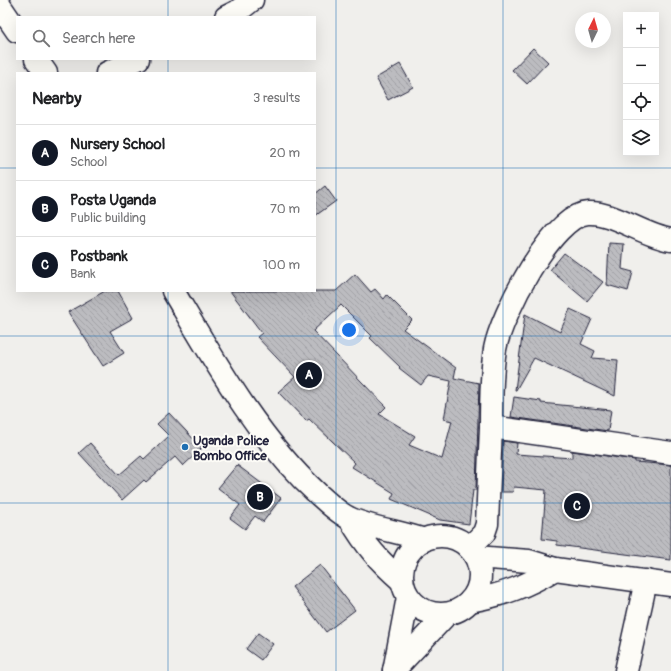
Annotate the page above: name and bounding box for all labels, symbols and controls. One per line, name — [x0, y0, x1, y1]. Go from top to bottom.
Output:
north arrow — [575, 12, 611, 48]
map controls — [623, 12, 659, 156]
button: + — [623, 12, 659, 48]
search box — [16, 16, 316, 60]
icon: search — [30, 27, 52, 49]
text: Search here — [62, 29, 135, 48]
button: − — [623, 48, 659, 84]
button: locate — [623, 84, 659, 120]
text: Nearby — [32, 88, 81, 109]
text: 3 results — [253, 90, 300, 106]
button: layers — [623, 120, 659, 156]
text: Nursery School — [70, 135, 165, 154]
text: A — [41, 145, 49, 161]
text: 20 m — [269, 145, 300, 161]
text: School — [70, 154, 107, 170]
text: Posta Uganda — [70, 191, 156, 210]
text: B — [41, 201, 49, 217]
text: 70 m — [270, 201, 300, 217]
text: Public building — [70, 210, 146, 226]
text: Postbank — [70, 247, 128, 266]
text: C — [41, 257, 49, 273]
text: 100 m — [263, 257, 300, 273]
text: Bank — [70, 266, 96, 282]
your location — [339, 320, 359, 340]
pin: A — [296, 360, 322, 390]
place label: Uganda Police Bombo Office — [193, 433, 270, 464]
marker: Uganda Police Bombo Office — [180, 442, 190, 452]
pin: B — [247, 482, 273, 512]
pin: C — [564, 491, 590, 521]

